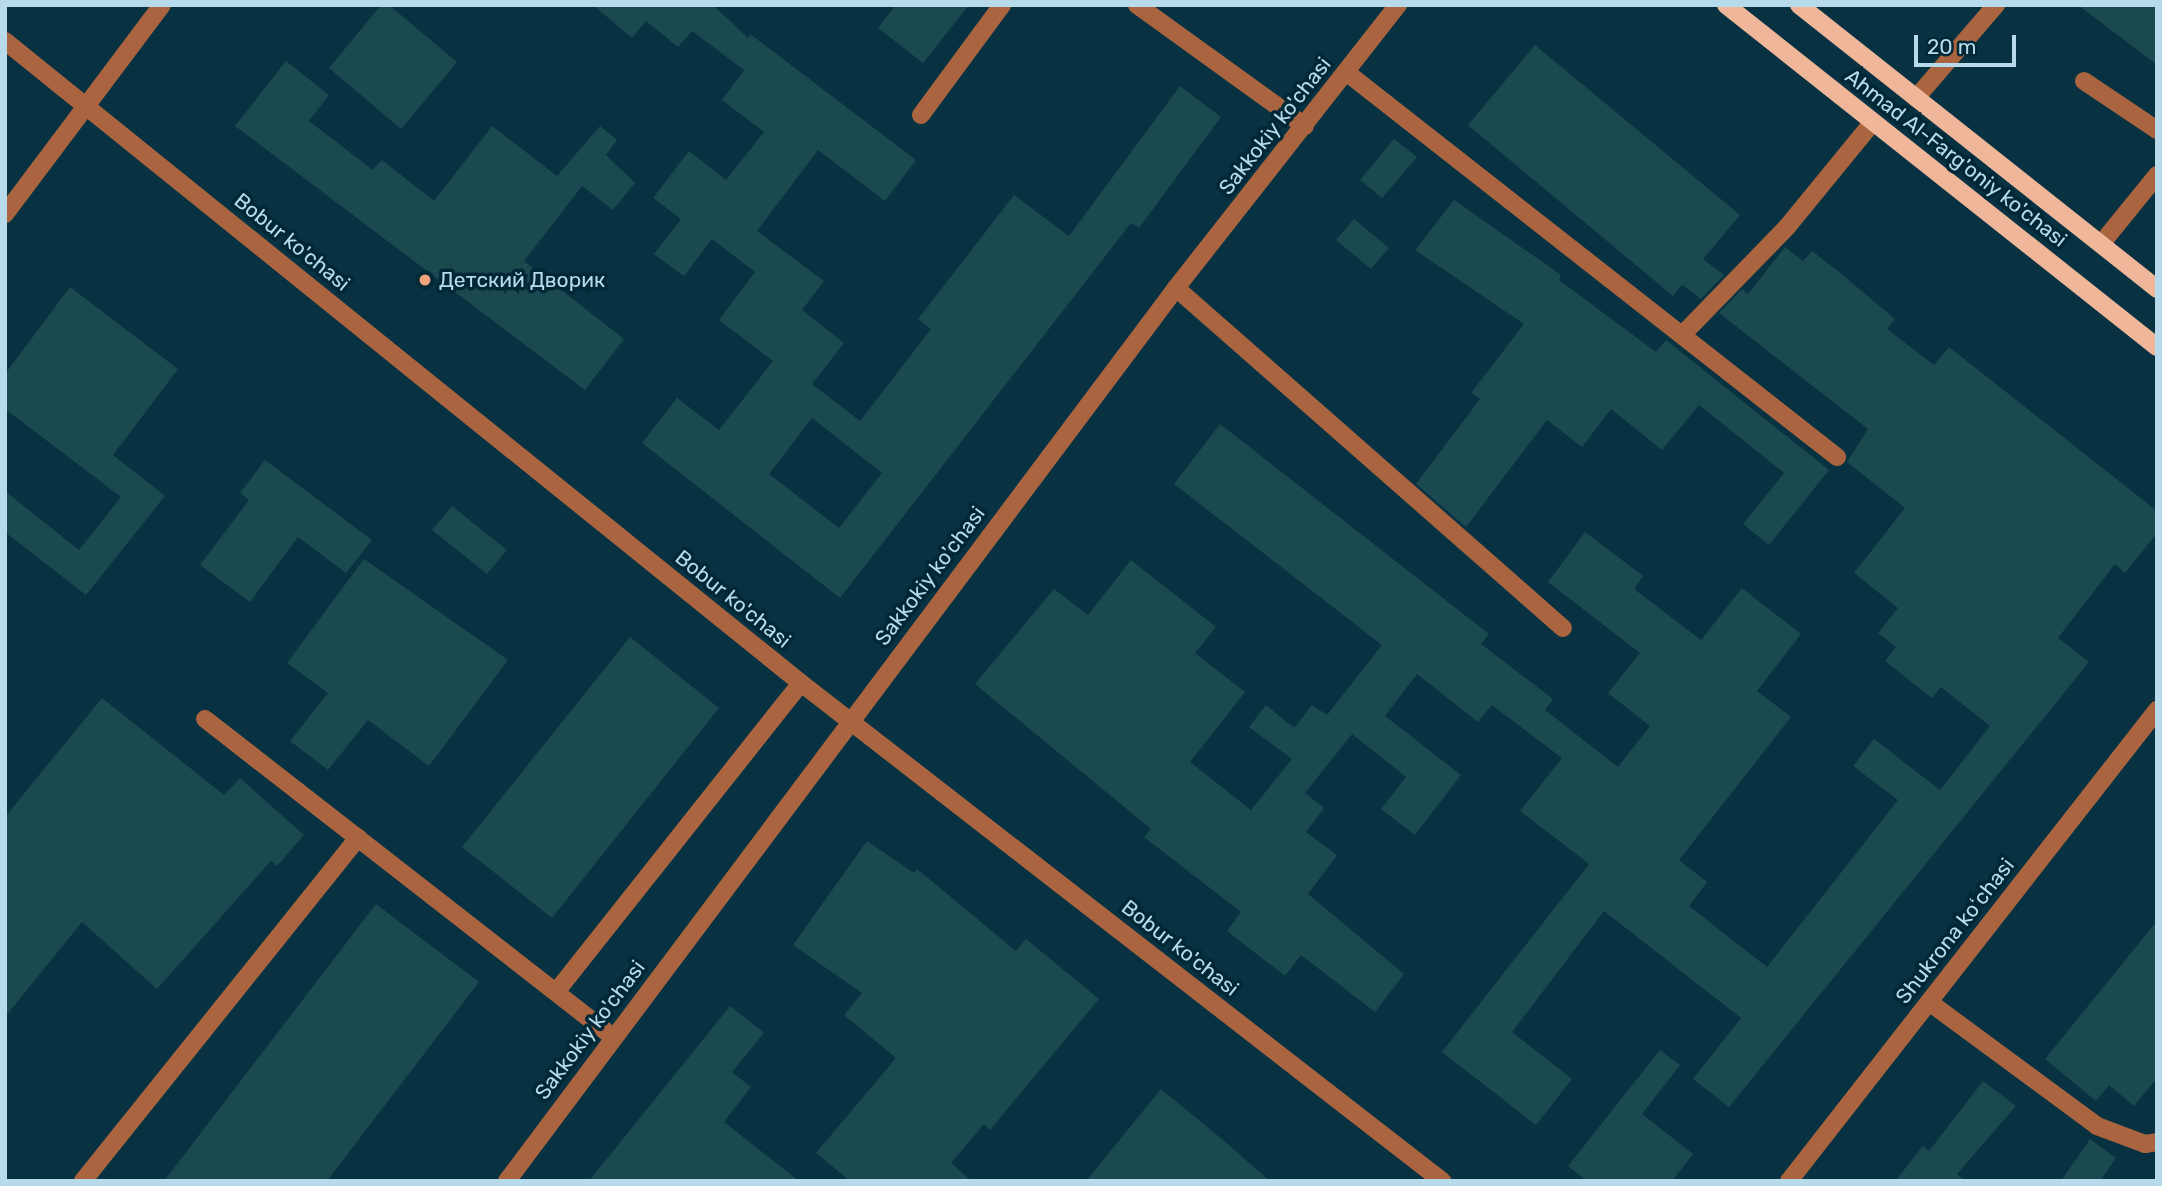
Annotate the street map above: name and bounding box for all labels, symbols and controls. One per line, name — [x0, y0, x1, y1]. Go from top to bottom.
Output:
scale bar — [1917, 21, 2018, 65]
text: 20 m — [1927, 34, 1976, 59]
street label: Sakkokiy ko'chasi — [1213, 52, 1337, 200]
street label: Ahmad Al-Farg'oniy ko'chasi — [1840, 63, 2072, 253]
street label: Bobur ko'chasi — [229, 188, 355, 296]
place label: Детский Дворик — [439, 267, 605, 293]
marker: Детский Дворик — [417, 272, 433, 288]
street label: Sakkokiy ko'chasi — [869, 501, 991, 651]
street label: Bobur ko'chasi — [670, 545, 796, 653]
street label: Shukrona koʻchasi — [1890, 853, 2020, 1009]
street label: Bobur ko'chasi — [1116, 894, 1244, 1002]
street label: Sakkokiy ko'chasi — [529, 955, 651, 1105]

